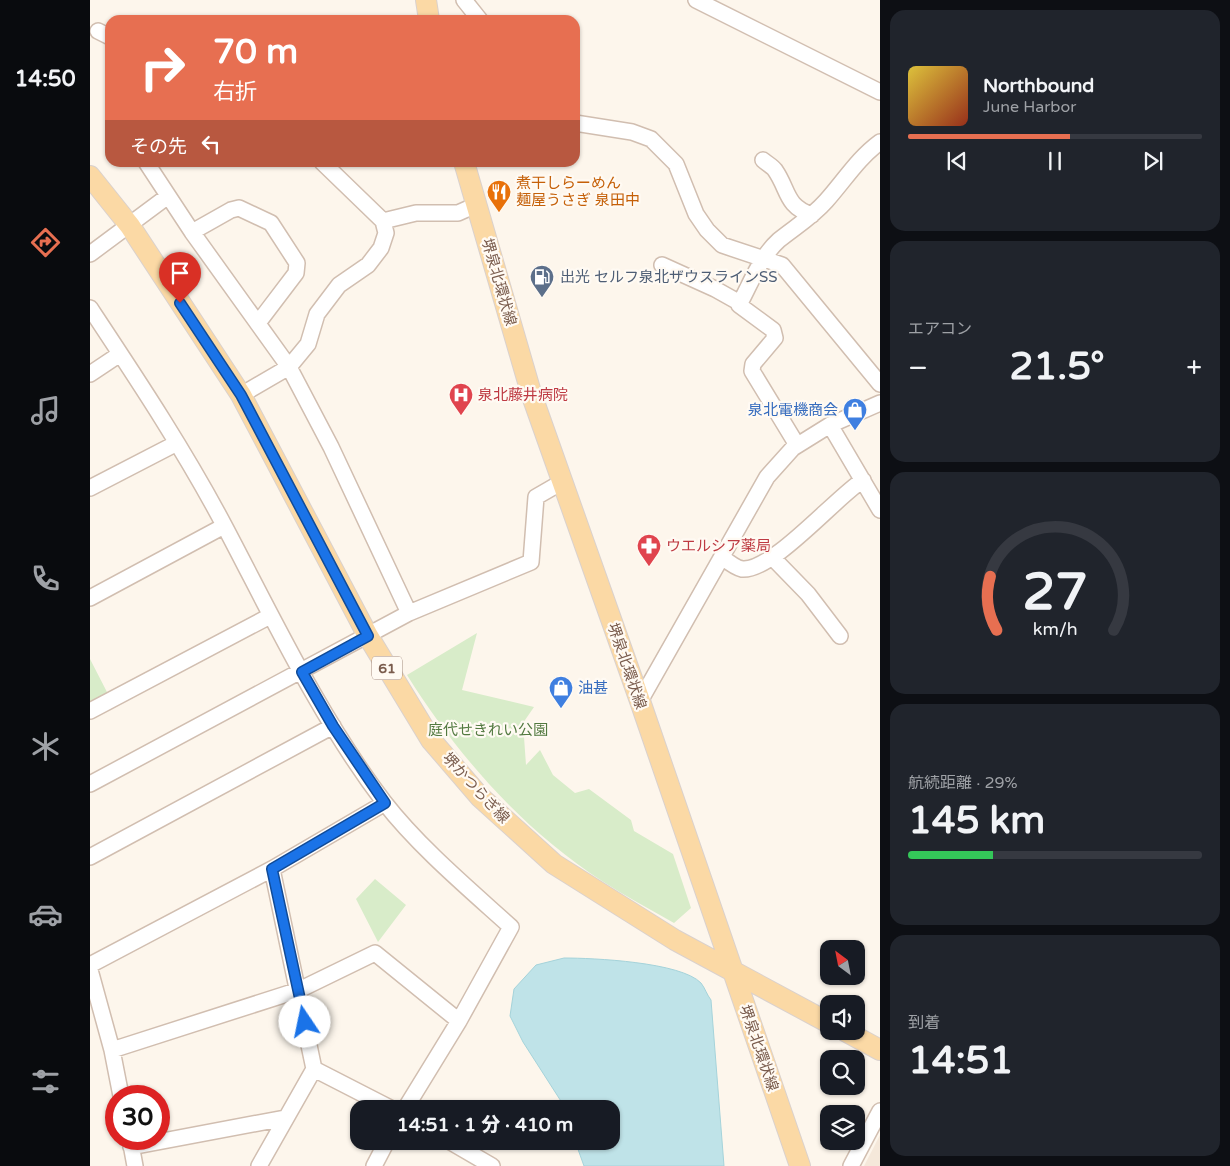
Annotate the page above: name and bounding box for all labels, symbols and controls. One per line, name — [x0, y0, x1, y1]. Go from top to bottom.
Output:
text: 70 m — [213, 31, 298, 73]
icon: right — [130, 35, 195, 100]
text: 14:50 — [15, 66, 75, 92]
text: Northbound — [983, 75, 1094, 97]
text: 右折 — [213, 79, 257, 105]
text: June Harbor — [983, 97, 1076, 117]
icon: left — [197, 130, 225, 158]
text: その先 — [130, 136, 187, 158]
icon: previous — [943, 147, 971, 175]
icon: pause — [1041, 147, 1069, 175]
icon: next — [1139, 147, 1167, 175]
place label: 煮干しらーめん 麺屋うさぎ 泉田中 — [516, 174, 640, 209]
restaurant icon: 煮干しらーめん 麺屋うさぎ 泉田中 — [486, 179, 512, 213]
icon: directions — [28, 225, 63, 260]
street label: 堺泉北環状線 — [478, 236, 520, 328]
pin — [159, 252, 201, 303]
icon: arrive — [166, 259, 194, 287]
fuel station icon: 出光 セルフ泉北ザウスラインSS — [529, 264, 555, 298]
place label: 出光 セルフ泉北ザウスラインSS — [560, 268, 777, 286]
text: エアコン — [908, 319, 972, 339]
text: 21.5° — [1010, 344, 1105, 390]
text: − — [908, 351, 928, 385]
text: + — [1186, 351, 1202, 385]
hospital icon: 泉北藤井病院 — [448, 382, 474, 416]
place label: 泉北藤井病院 — [478, 386, 568, 404]
icon: music — [28, 393, 63, 428]
shop icon: 泉北電機商会 — [842, 397, 868, 431]
place label: 泉北電機商会 — [748, 401, 838, 419]
pharmacy icon: ウエルシア薬局 — [636, 533, 662, 567]
place label: ウエルシア薬局 — [666, 537, 771, 555]
icon: phone — [28, 561, 63, 596]
text: 27 — [1022, 561, 1088, 624]
text: km/h — [1033, 619, 1077, 640]
street label: 堺泉北環状線 — [604, 621, 650, 711]
road number: 61 — [372, 656, 402, 680]
shop icon: 油甚 — [548, 675, 574, 709]
place label: 油甚 — [578, 679, 608, 697]
park label: 庭代せきれい公園 — [428, 721, 548, 739]
icon: climate — [28, 729, 63, 764]
street label: 堺かつらぎ線 — [439, 749, 513, 827]
text: 航続距離 · 29% — [908, 773, 1018, 793]
text: 145 km — [908, 798, 1045, 844]
icon: car — [28, 897, 63, 932]
north arrow — [820, 940, 865, 985]
map controls — [820, 940, 865, 1150]
position arrow — [278, 995, 330, 1047]
button: sound — [820, 995, 865, 1040]
street label: 堺泉北環状線 — [736, 1003, 782, 1093]
text: 到着 — [908, 1013, 940, 1033]
text: 14:51 — [908, 1038, 1013, 1084]
button: search — [820, 1050, 865, 1095]
icon: filters — [28, 1064, 63, 1099]
speed limit sign: 30 — [105, 1085, 170, 1150]
button: layers — [820, 1105, 865, 1150]
text: 14:51 · 1 分 · 410 m — [397, 1114, 573, 1136]

